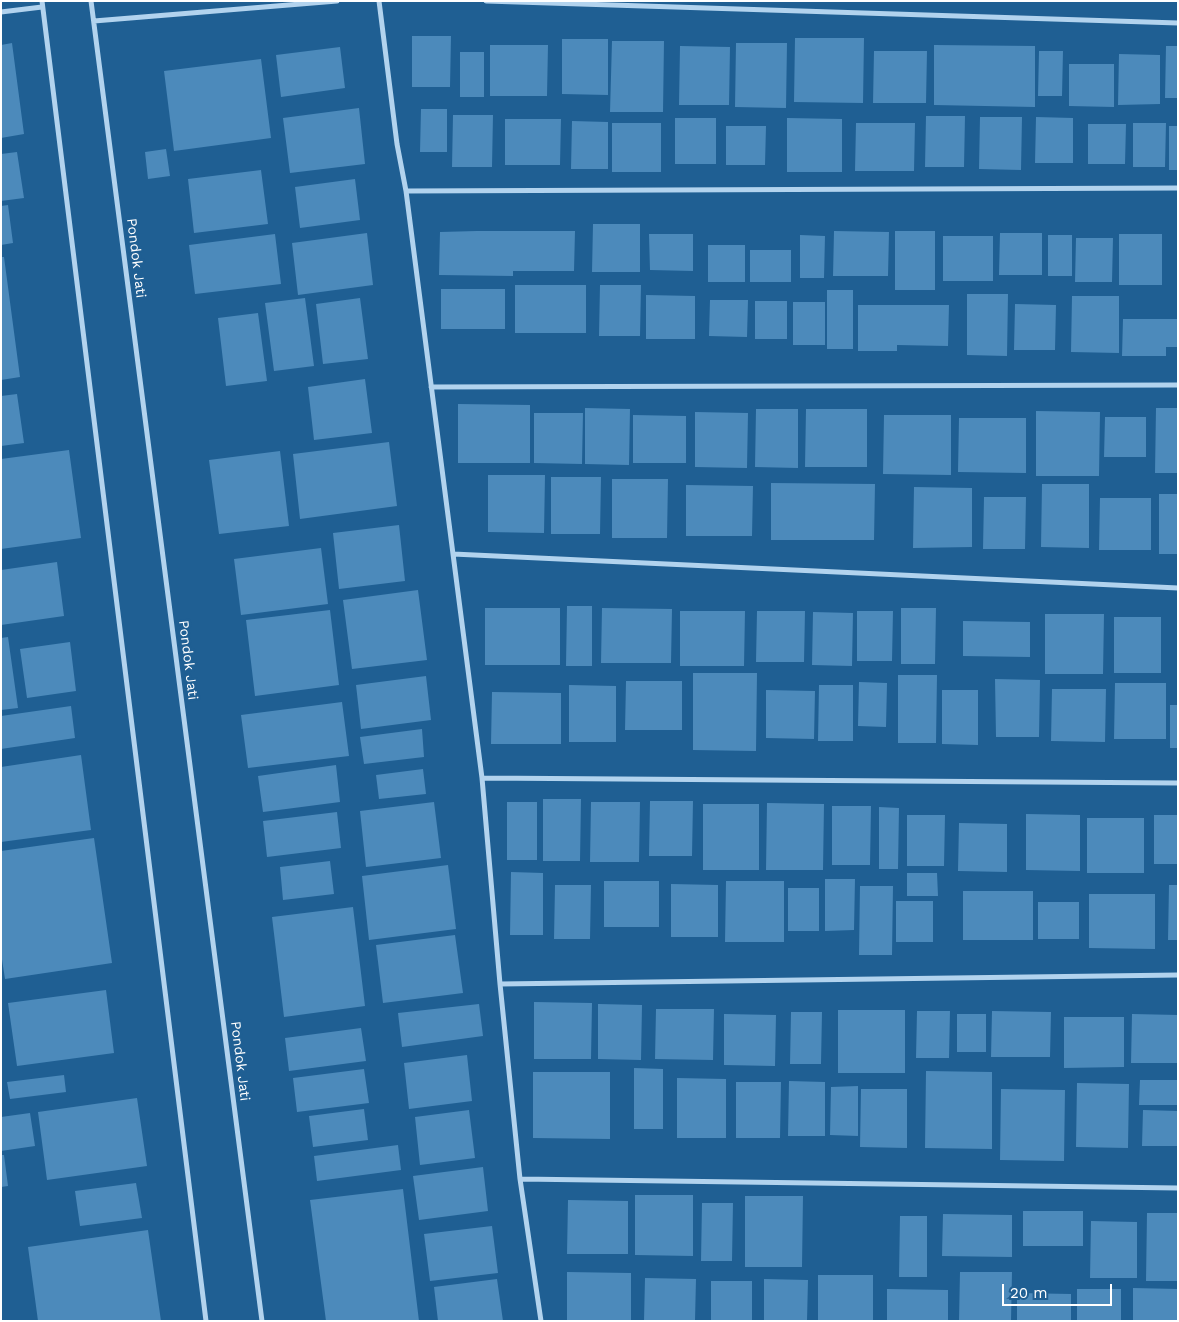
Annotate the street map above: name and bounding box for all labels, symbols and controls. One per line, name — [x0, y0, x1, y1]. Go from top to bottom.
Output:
street label: Pondok Jati — [123, 217, 149, 299]
street label: Pondok Jati — [175, 619, 201, 701]
street label: Pondok Jati — [227, 1020, 253, 1102]
scale bar — [1004, 1274, 1114, 1306]
text: 20 m — [1010, 1284, 1048, 1302]

